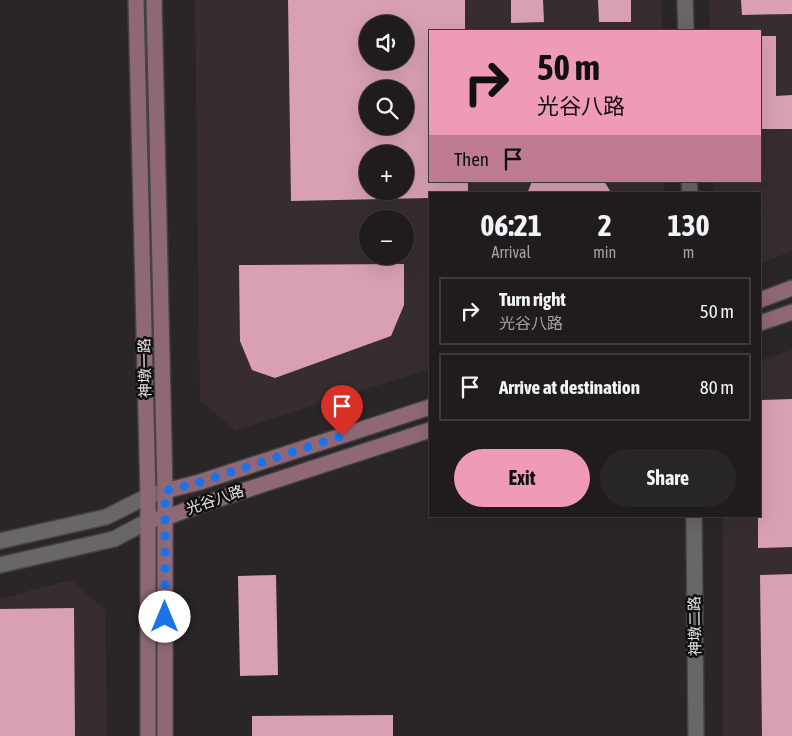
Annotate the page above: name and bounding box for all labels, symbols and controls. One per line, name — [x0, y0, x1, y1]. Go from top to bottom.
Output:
map controls — [359, 15, 414, 265]
button: sound — [359, 15, 414, 70]
text: 50 m — [537, 47, 600, 87]
icon: right — [454, 50, 519, 115]
button: search — [359, 80, 414, 135]
text: 光谷八路 — [537, 93, 625, 119]
button: + — [359, 145, 414, 200]
icon: arrive — [499, 145, 527, 173]
text: Then — [454, 148, 489, 170]
text: 06:21 — [480, 208, 542, 242]
text: 2 — [598, 208, 612, 242]
text: 130 — [667, 208, 710, 242]
button: − — [359, 210, 414, 265]
text: Arrival — [492, 243, 531, 261]
text: min — [593, 243, 616, 261]
text: m — [683, 243, 694, 261]
text: Turn right — [499, 288, 566, 310]
icon: right — [456, 297, 484, 325]
text: 50 m — [700, 300, 734, 322]
text: 光谷八路 — [499, 314, 563, 332]
street label: 神墩一路 — [135, 338, 154, 398]
icon: arrive — [456, 373, 484, 401]
text: Arrive at destination — [499, 376, 640, 398]
text: 80 m — [700, 376, 734, 398]
pin — [321, 385, 363, 436]
icon: arrive — [328, 392, 356, 420]
button: Exit — [454, 449, 590, 507]
button: Share — [600, 449, 736, 507]
street label: 光谷八路 — [184, 482, 246, 517]
position arrow — [138, 590, 190, 642]
street label: 神墩二路 — [685, 596, 704, 656]

